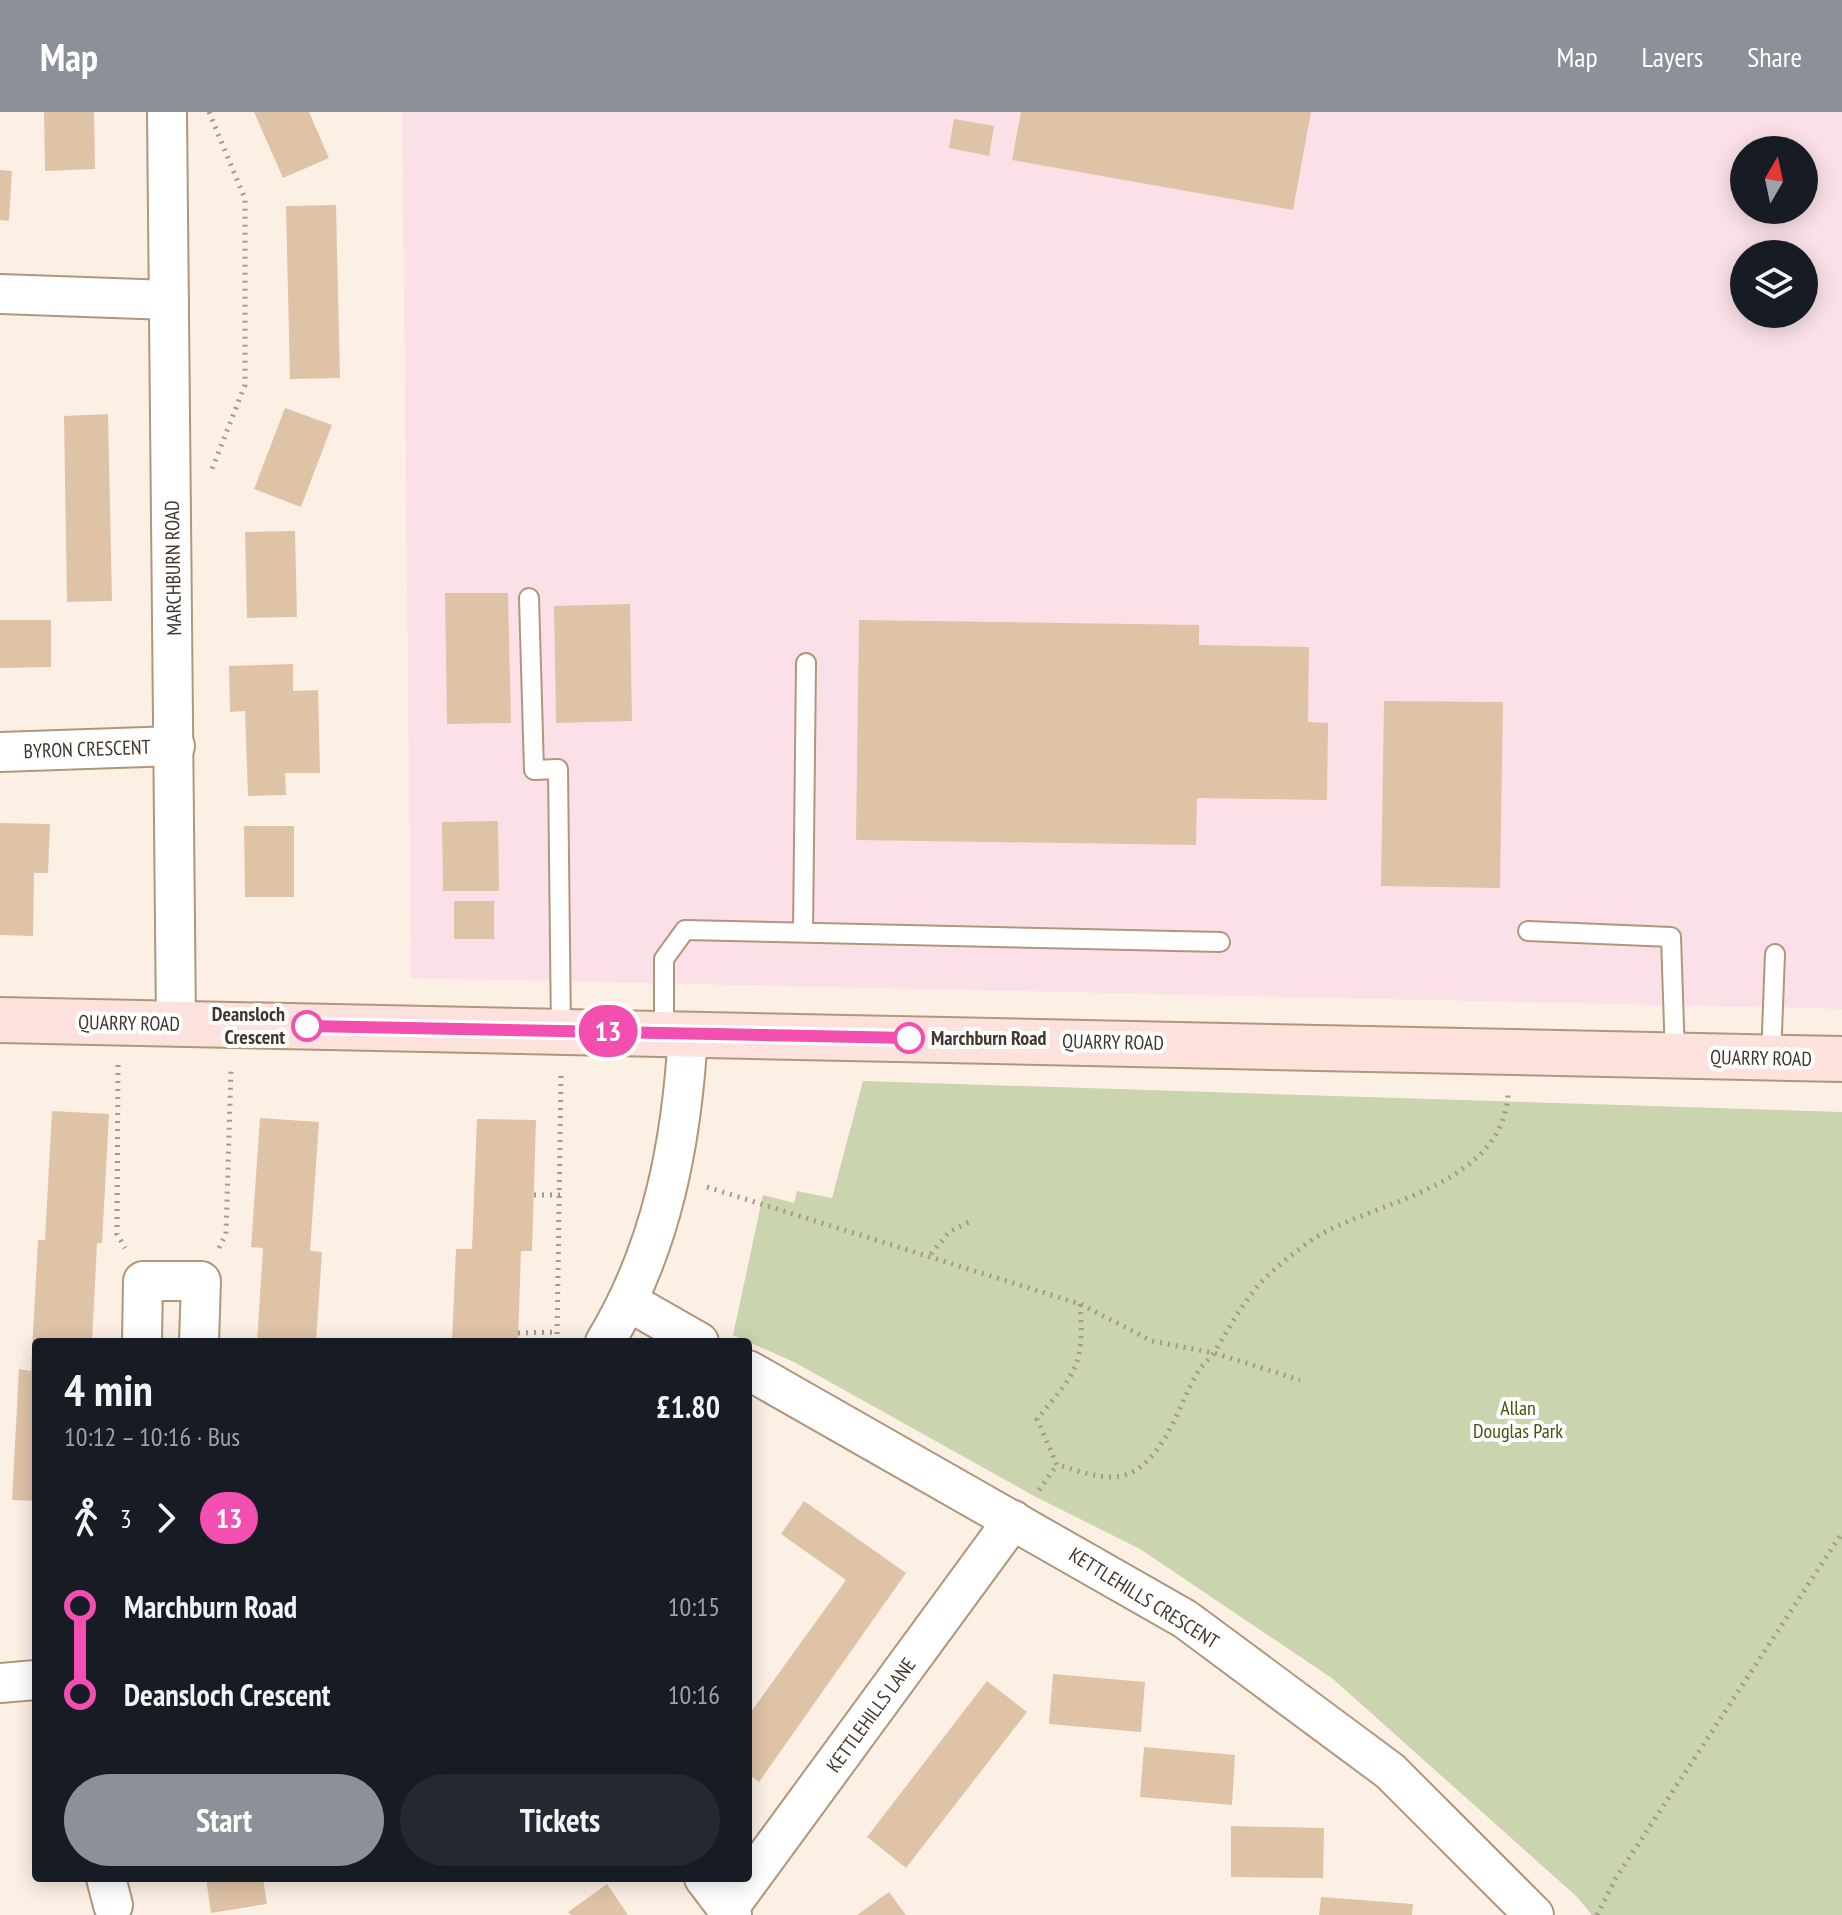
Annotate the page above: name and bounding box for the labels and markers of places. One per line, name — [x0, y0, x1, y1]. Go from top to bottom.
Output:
place label: Deansloch Crescent — [212, 1001, 285, 1050]
marker: Deansloch Crescent — [292, 1011, 322, 1041]
marker: Marchburn Road — [894, 1023, 924, 1053]
place label: Marchburn Road — [931, 1025, 1047, 1051]

